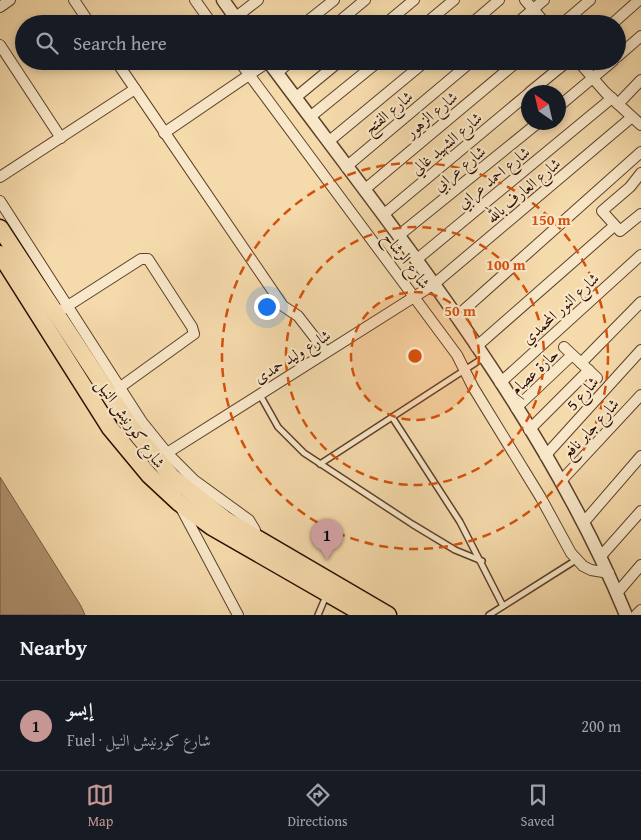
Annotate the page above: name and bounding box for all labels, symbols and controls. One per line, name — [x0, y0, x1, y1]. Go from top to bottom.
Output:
search box — [15, 15, 626, 70]
icon: search — [33, 29, 61, 57]
text: Search here — [73, 29, 167, 57]
street label: شارع الفتح — [358, 84, 420, 142]
street label: شارع الزهور — [398, 85, 464, 146]
north arrow — [521, 85, 566, 130]
street label: شارع الشهيد غالي — [405, 106, 488, 182]
street label: شارع عرابي — [427, 139, 492, 198]
street label: شارع احمد عرابي — [451, 140, 536, 216]
street label: شارع العارف بالله — [480, 151, 567, 230]
text: 150 m — [531, 209, 571, 230]
street label: شارع الرشاح — [375, 226, 437, 295]
text: 100 m — [486, 254, 526, 275]
street label: شارع النور المحمدي — [516, 266, 606, 351]
your location — [254, 294, 280, 320]
text: 50 m — [444, 300, 476, 321]
street label: شارع وليد حمدى — [249, 323, 336, 391]
street label: حارة عصام — [504, 342, 566, 402]
centre of rings — [406, 347, 424, 365]
street label: شارع 5 — [560, 370, 605, 417]
street label: شارع كورنيش النيل — [89, 373, 172, 474]
street label: شارع جابر نافع — [556, 392, 627, 466]
pin: 1 — [311, 519, 343, 560]
text: Nearby — [20, 632, 87, 663]
text: إيسو — [67, 695, 93, 723]
text: 1 — [32, 714, 40, 738]
text: 200 m — [581, 714, 621, 738]
text: Fuel · شارع كورنيش النيل — [67, 728, 211, 752]
tab: Map — [86, 781, 114, 831]
tab: Directions — [287, 781, 348, 831]
tab: Saved — [521, 781, 555, 831]

